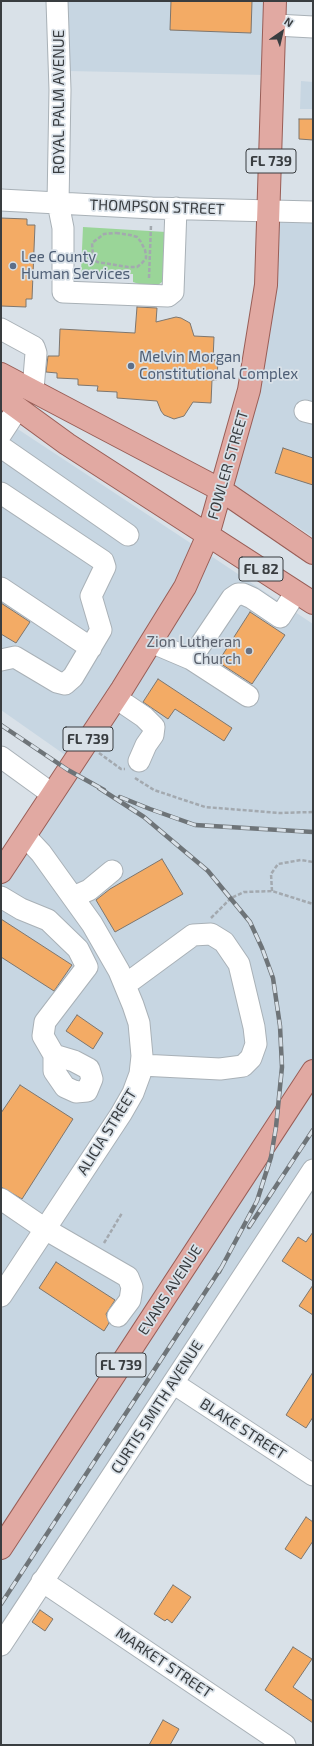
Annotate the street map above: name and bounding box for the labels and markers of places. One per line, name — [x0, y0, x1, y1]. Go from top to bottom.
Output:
place label: Lee County Human Services — [21, 248, 130, 283]
marker: Lee County Human Services — [8, 261, 18, 271]
place label: Melvin Morgan Constitutional Complex — [139, 348, 298, 383]
marker: Melvin Morgan Constitutional Complex — [126, 361, 136, 371]
place label: Zion Lutheran Church — [147, 633, 241, 668]
marker: Zion Lutheran Church — [244, 646, 254, 656]

